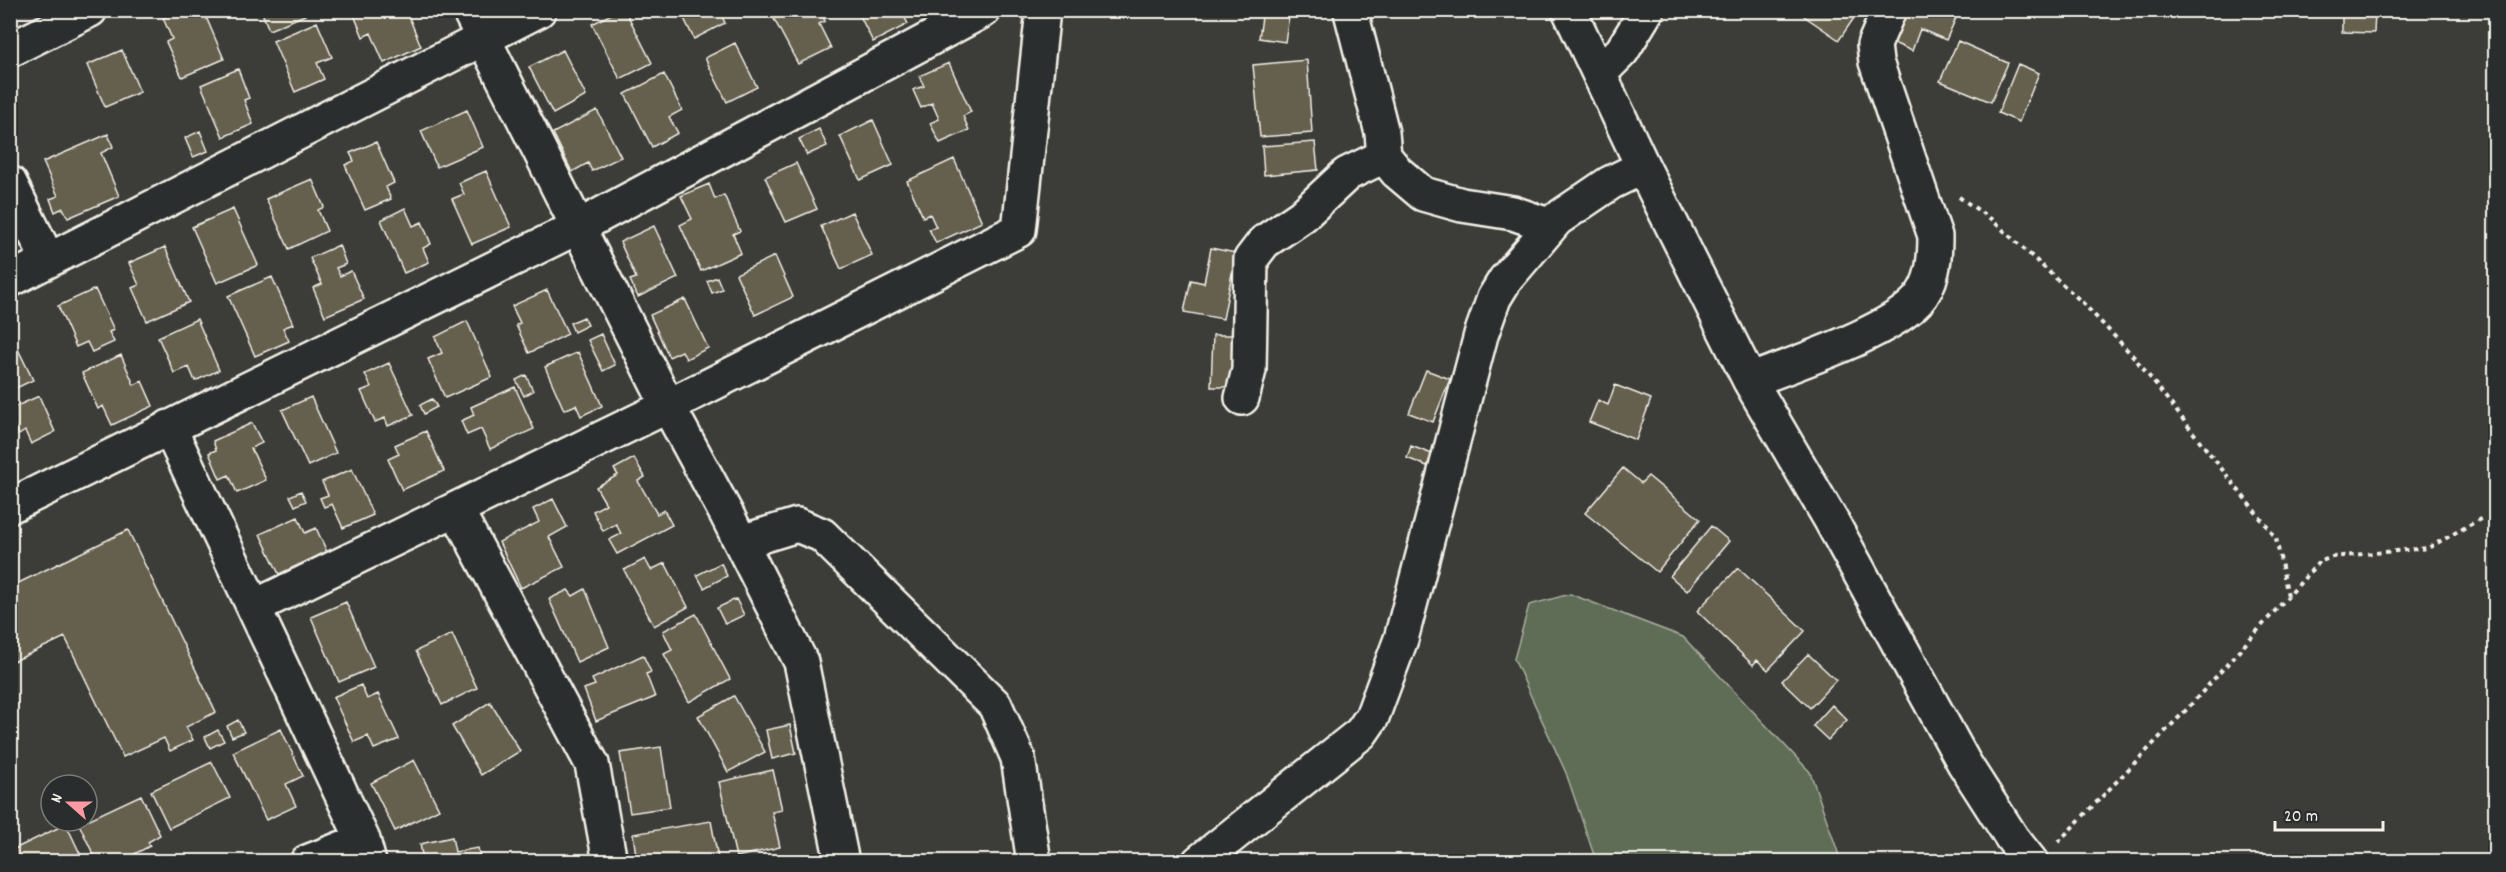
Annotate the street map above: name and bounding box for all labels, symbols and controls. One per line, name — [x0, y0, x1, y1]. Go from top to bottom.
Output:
north arrow — [39, 773, 99, 833]
text: N — [45, 791, 70, 806]
scale bar — [2275, 794, 2383, 832]
text: 20 m — [2284, 805, 2318, 830]

